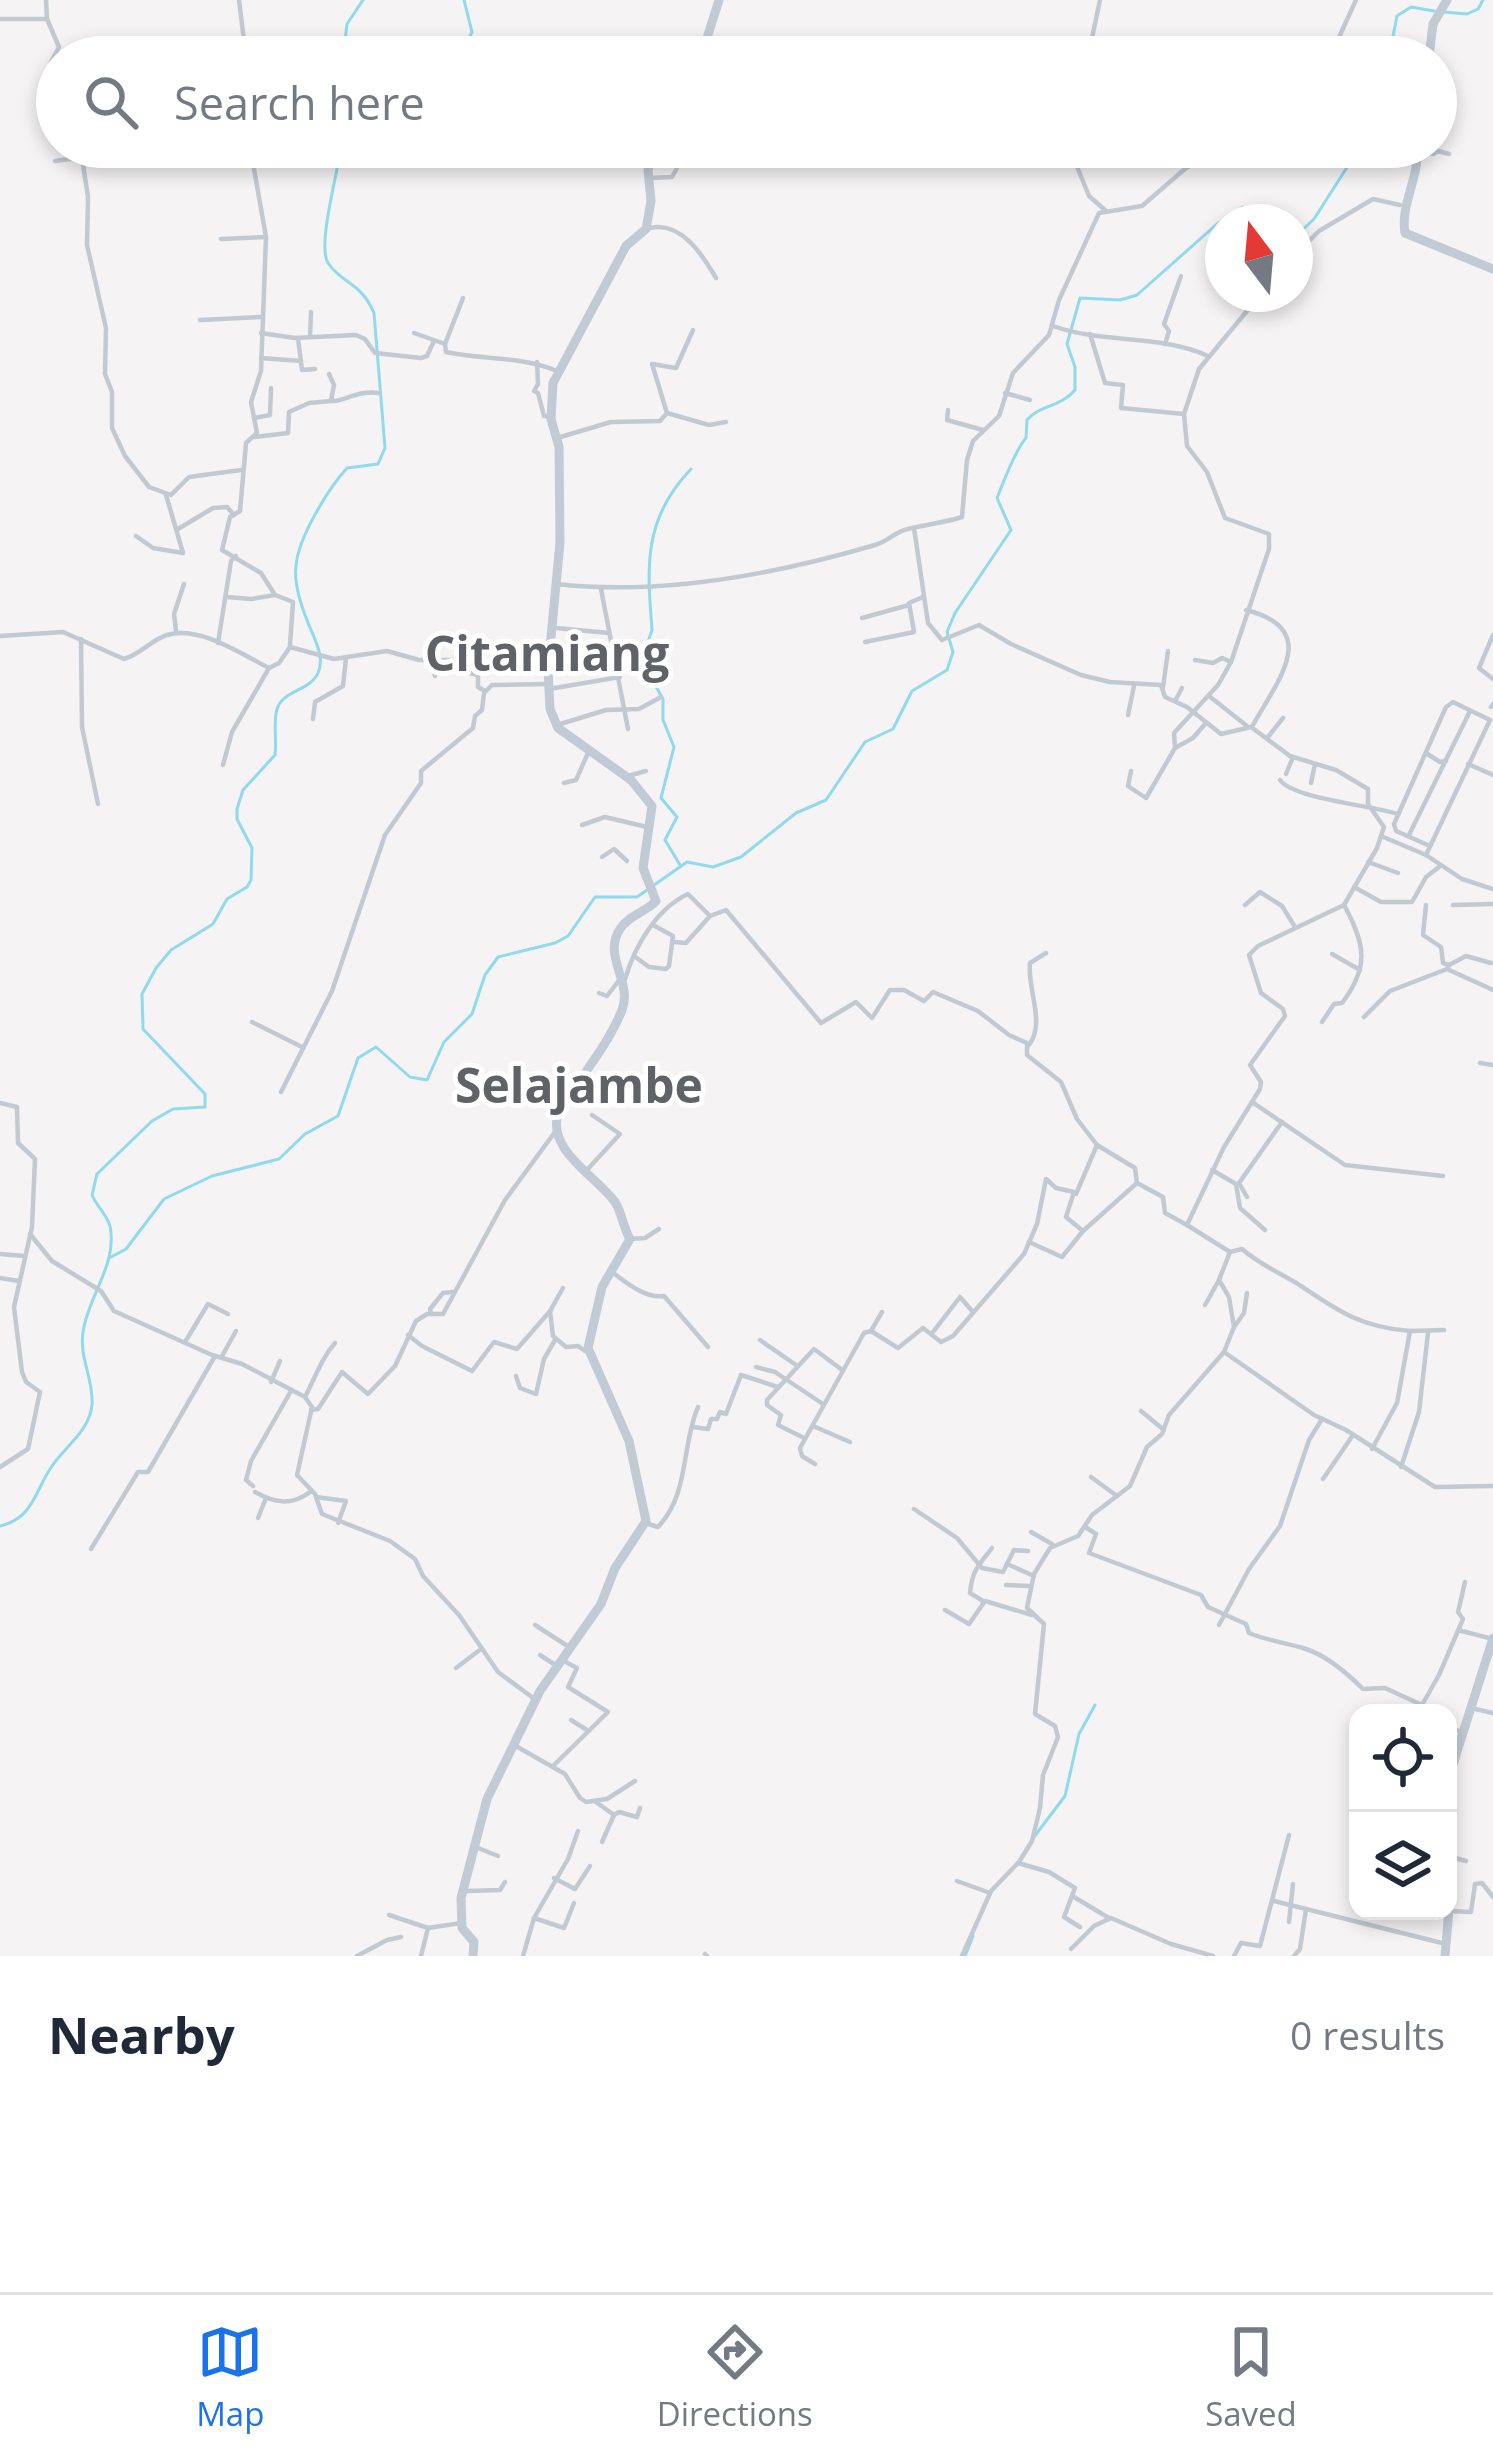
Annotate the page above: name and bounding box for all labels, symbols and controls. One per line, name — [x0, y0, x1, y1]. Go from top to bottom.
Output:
search box — [36, 36, 1457, 168]
icon: search — [78, 69, 144, 135]
text: Search here — [174, 72, 425, 133]
north arrow — [1205, 204, 1313, 312]
district label: Citamiang — [425, 620, 669, 685]
district label: Selajambe — [455, 1052, 703, 1117]
map controls — [1349, 1704, 1457, 1920]
button: locate — [1349, 1704, 1457, 1812]
button: layers — [1349, 1812, 1457, 1920]
text: Nearby — [48, 1999, 235, 2069]
text: 0 results — [1290, 2008, 1445, 2061]
tab: Map — [196, 2319, 264, 2436]
tab: Directions — [657, 2319, 813, 2436]
tab: Saved — [1205, 2319, 1297, 2436]

